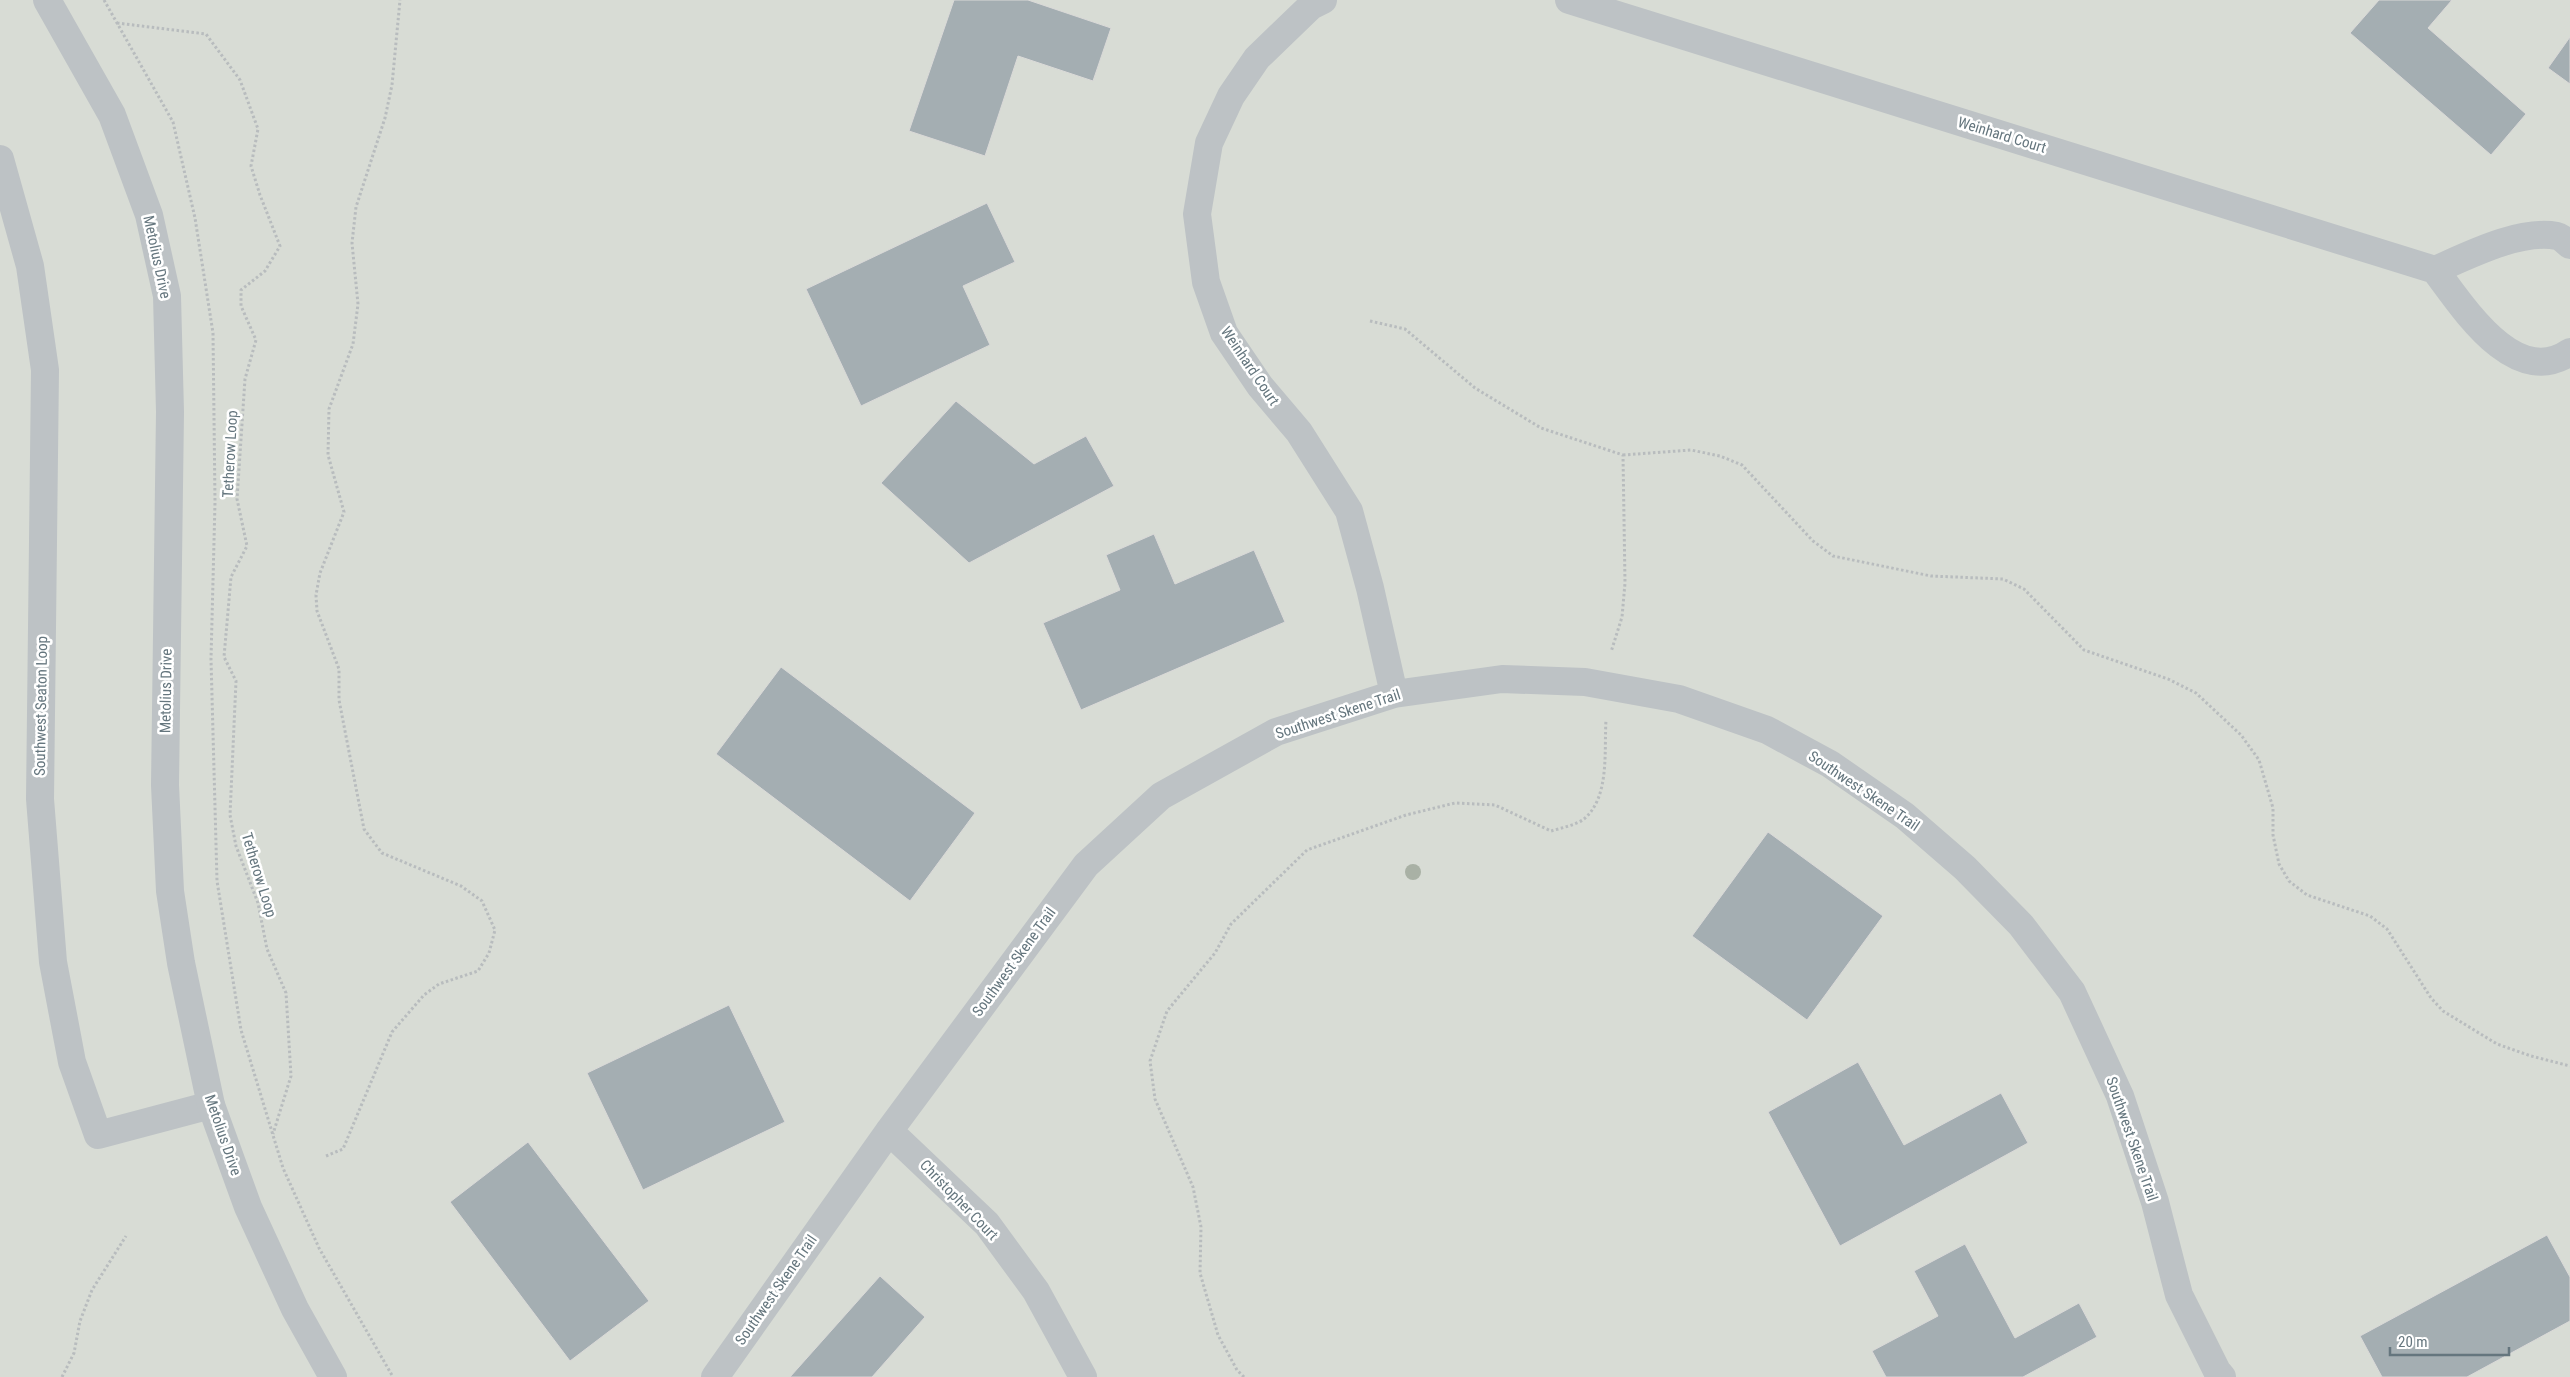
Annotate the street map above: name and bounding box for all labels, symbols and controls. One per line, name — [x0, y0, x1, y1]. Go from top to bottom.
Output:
street label: Weinhard Court — [1956, 113, 2048, 157]
street label: Metolius Drive — [139, 214, 175, 300]
street label: Weinhard Court — [1217, 323, 1283, 409]
street label: Tetherow Loop — [219, 410, 241, 498]
street label: Southwest Seaton Loop — [31, 636, 51, 776]
street label: Metolius Drive — [156, 649, 176, 733]
street label: Southwest Skene Trail — [1273, 685, 1403, 743]
street label: Southwest Skene Trail — [1805, 747, 1923, 835]
street label: Tetherow Loop — [238, 831, 280, 919]
street label: Southwest Skene Trail — [968, 904, 1060, 1020]
street label: Southwest Skene Trail — [2102, 1075, 2162, 1203]
street label: Metolius Drive — [201, 1092, 245, 1178]
street label: Christopher Court — [916, 1156, 1002, 1244]
street label: Southwest Skene Trail — [731, 1232, 821, 1348]
scale bar — [2390, 1324, 2509, 1356]
text: 20 m — [2398, 1333, 2428, 1351]

